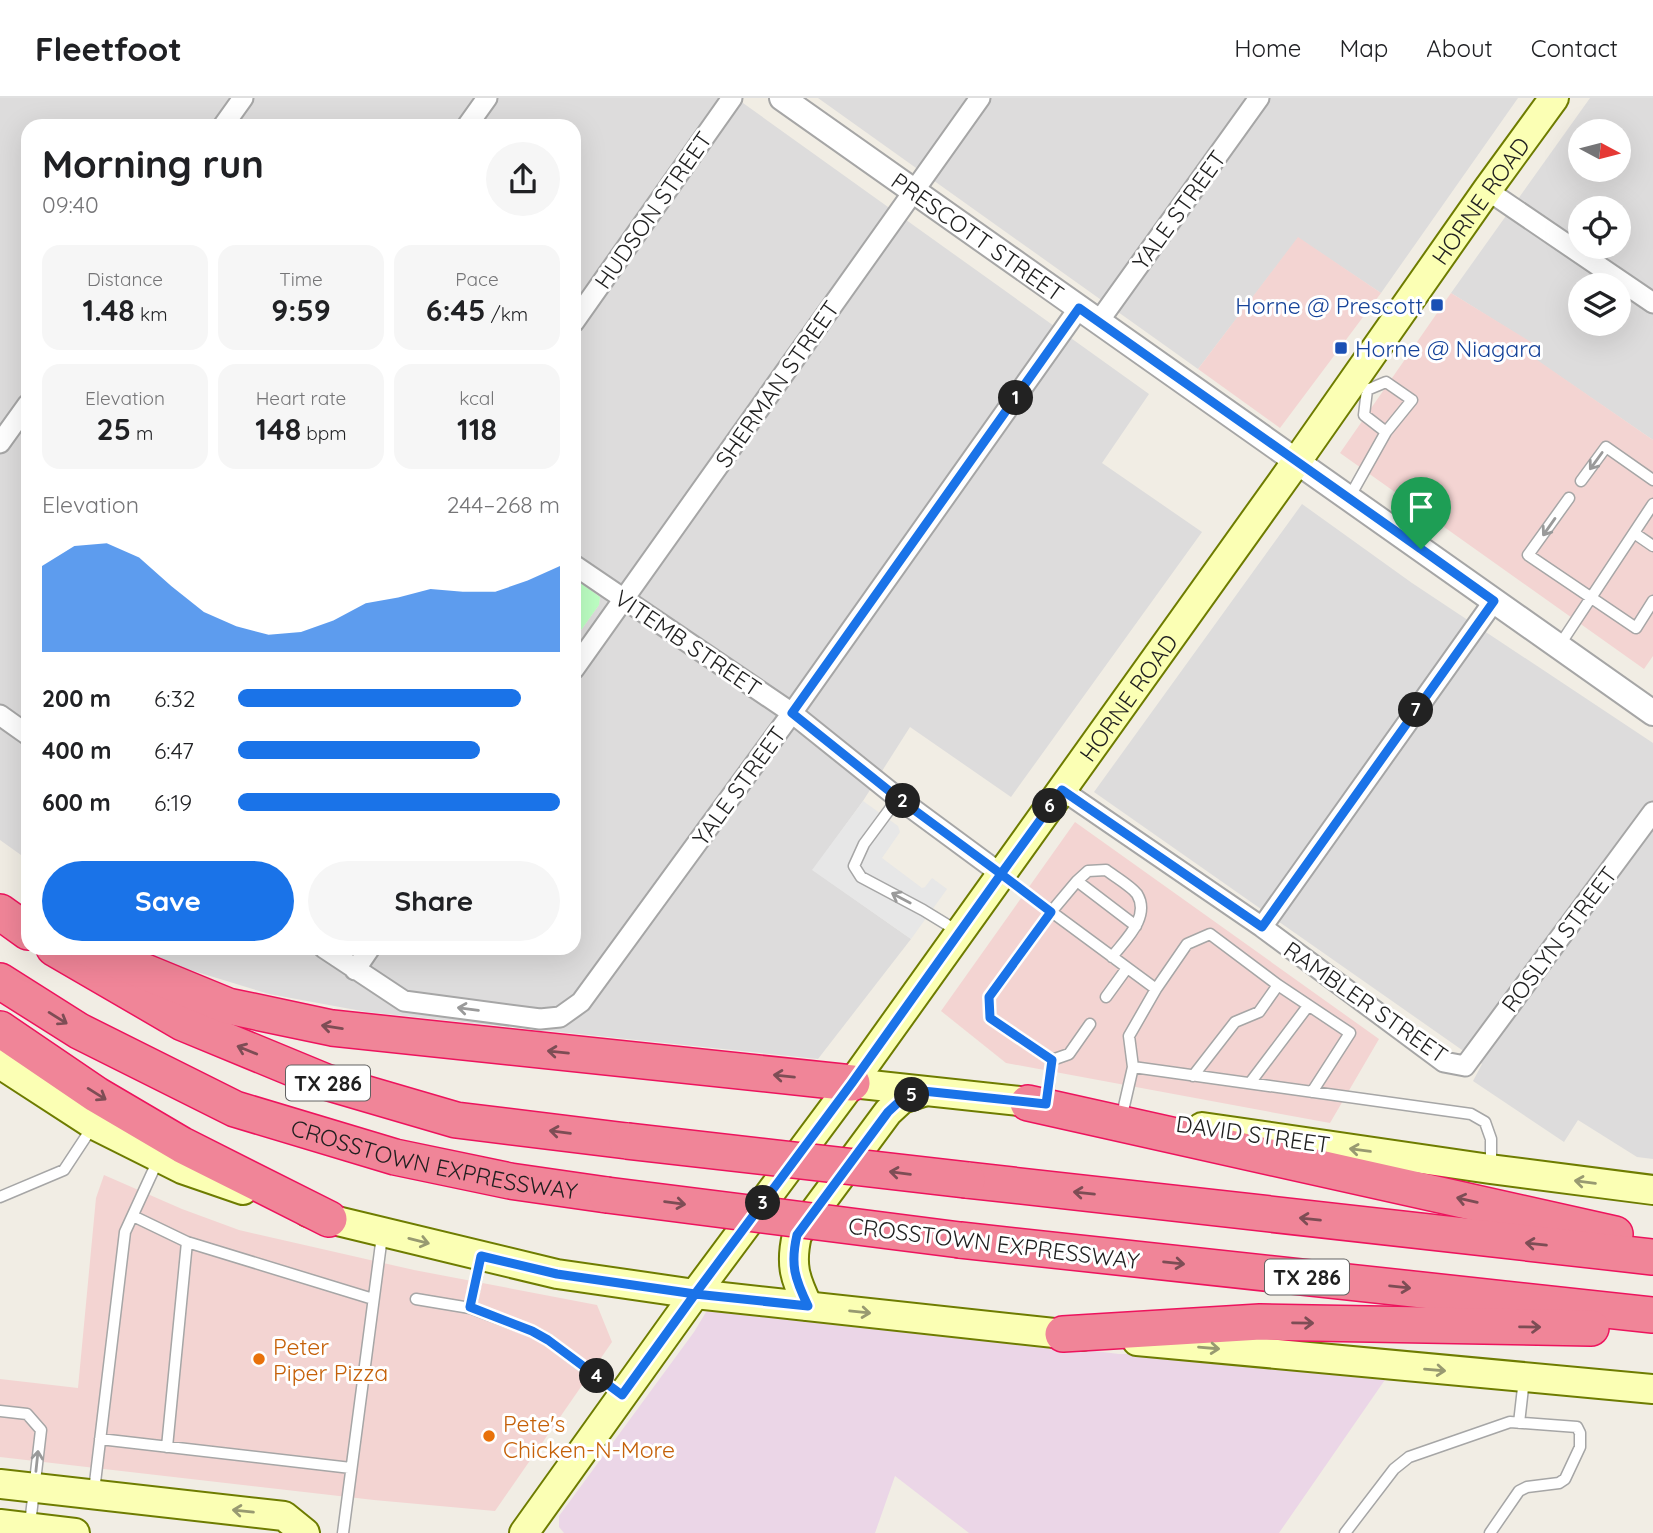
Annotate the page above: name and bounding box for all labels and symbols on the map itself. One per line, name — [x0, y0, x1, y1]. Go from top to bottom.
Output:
north arrow — [1568, 119, 1631, 182]
street label: HUDSON STREET — [588, 126, 718, 294]
street label: HORNE ROAD — [1425, 131, 1535, 270]
street label: YALE STREET — [1126, 145, 1232, 275]
street label: PRESCOTT STREET — [886, 166, 1070, 307]
place label: Horne @ Prescott — [1235, 291, 1423, 320]
street label: SHERMAN STREET — [709, 295, 845, 473]
marker: Horne @ Prescott — [1429, 297, 1445, 313]
place label: Horne @ Niagara — [1355, 334, 1542, 363]
marker: Horne @ Niagara — [1333, 340, 1349, 356]
pin: 1 — [998, 380, 1034, 416]
one-way arrow — [1589, 451, 1603, 470]
pin — [1391, 477, 1451, 549]
one-way arrow — [1542, 517, 1556, 536]
street label: VITEMB STREET — [609, 583, 767, 703]
street label: HORNE ROAD — [1072, 628, 1183, 767]
pin: 7 — [1398, 692, 1434, 728]
street label: YALE STREET — [686, 721, 792, 851]
pin: 2 — [886, 784, 920, 818]
pin: 6 — [1032, 788, 1068, 824]
street label: ROSLYN STREET — [1495, 860, 1623, 1017]
one-way arrow — [891, 891, 911, 905]
street label: RAMBLER STREET — [1278, 935, 1454, 1069]
one-way arrow — [457, 1003, 480, 1016]
one-way arrow — [47, 1011, 67, 1025]
one-way arrow — [321, 1020, 343, 1033]
one-way arrow — [236, 1042, 258, 1055]
one-way arrow — [547, 1046, 569, 1059]
road number: TX 286 — [286, 1066, 370, 1100]
one-way arrow — [773, 1069, 796, 1082]
pin: 5 — [894, 1077, 930, 1112]
one-way arrow — [87, 1088, 107, 1102]
street label: DAVID STREET — [1174, 1109, 1332, 1159]
street label: CROSSTOWN EXPRESSWAY — [288, 1112, 580, 1205]
one-way arrow — [549, 1126, 571, 1139]
one-way arrow — [1349, 1143, 1372, 1156]
one-way arrow — [889, 1166, 912, 1179]
one-way arrow — [1574, 1175, 1597, 1188]
pin: 3 — [746, 1186, 780, 1220]
one-way arrow — [1073, 1187, 1096, 1200]
one-way arrow — [1456, 1193, 1479, 1207]
one-way arrow — [663, 1197, 686, 1210]
street label: CROSSTOWN EXPRESSWAY — [847, 1211, 1141, 1275]
one-way arrow — [1300, 1212, 1322, 1225]
one-way arrow — [407, 1235, 430, 1248]
one-way arrow — [1526, 1237, 1548, 1250]
one-way arrow — [1162, 1257, 1185, 1270]
road number: TX 286 — [1265, 1260, 1349, 1294]
one-way arrow — [1389, 1281, 1411, 1294]
one-way arrow — [849, 1305, 871, 1318]
one-way arrow — [1291, 1316, 1314, 1330]
one-way arrow — [1518, 1321, 1541, 1334]
place label: Peter Piper Pizza — [273, 1332, 388, 1387]
one-way arrow — [1197, 1342, 1219, 1355]
marker: Peter Piper Pizza — [251, 1351, 267, 1367]
pin: 4 — [580, 1358, 614, 1394]
one-way arrow — [1423, 1363, 1446, 1376]
place label: Pete's Chicken-N-More — [503, 1409, 675, 1464]
marker: Pete's Chicken-N-More — [481, 1428, 497, 1444]
one-way arrow — [31, 1450, 44, 1472]
one-way arrow — [232, 1505, 255, 1518]

